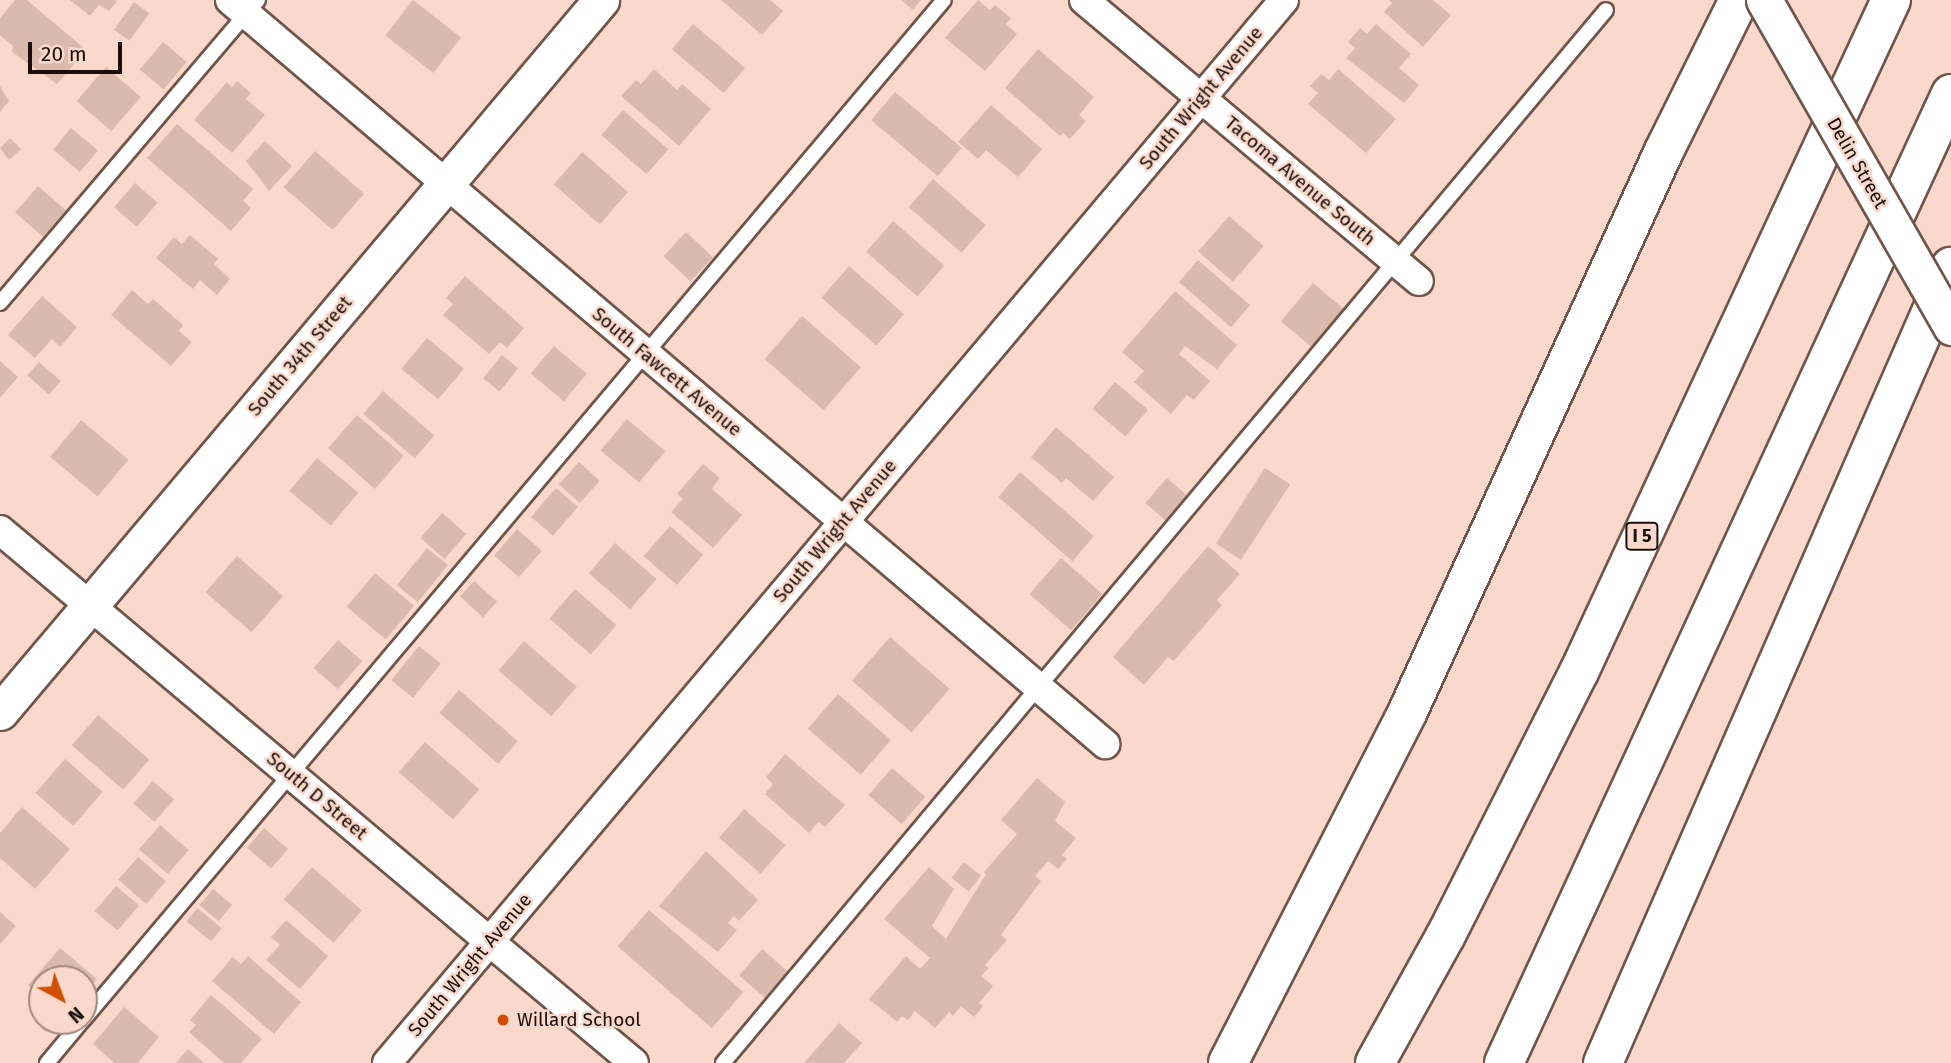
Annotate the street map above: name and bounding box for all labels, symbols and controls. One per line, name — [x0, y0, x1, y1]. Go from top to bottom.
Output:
street label: South Wright Avenue — [1134, 22, 1268, 174]
scale bar — [32, 28, 126, 72]
text: 20 m — [41, 41, 87, 67]
street label: Tacoma Avenue South — [1220, 111, 1380, 251]
street label: Delin Street — [1822, 113, 1892, 213]
street label: South 34th Street — [243, 291, 357, 421]
street label: South Fawcett Avenue — [587, 303, 747, 441]
street label: South Wright Avenue — [768, 455, 902, 607]
road number: I 5 — [1624, 522, 1660, 550]
street label: South D Street — [262, 747, 372, 845]
street label: South Wright Avenue — [403, 889, 537, 1041]
north arrow — [28, 965, 98, 1035]
text: N — [63, 1002, 88, 1028]
place label: Willard School — [517, 1009, 641, 1031]
marker: Willard School — [495, 1012, 511, 1028]

